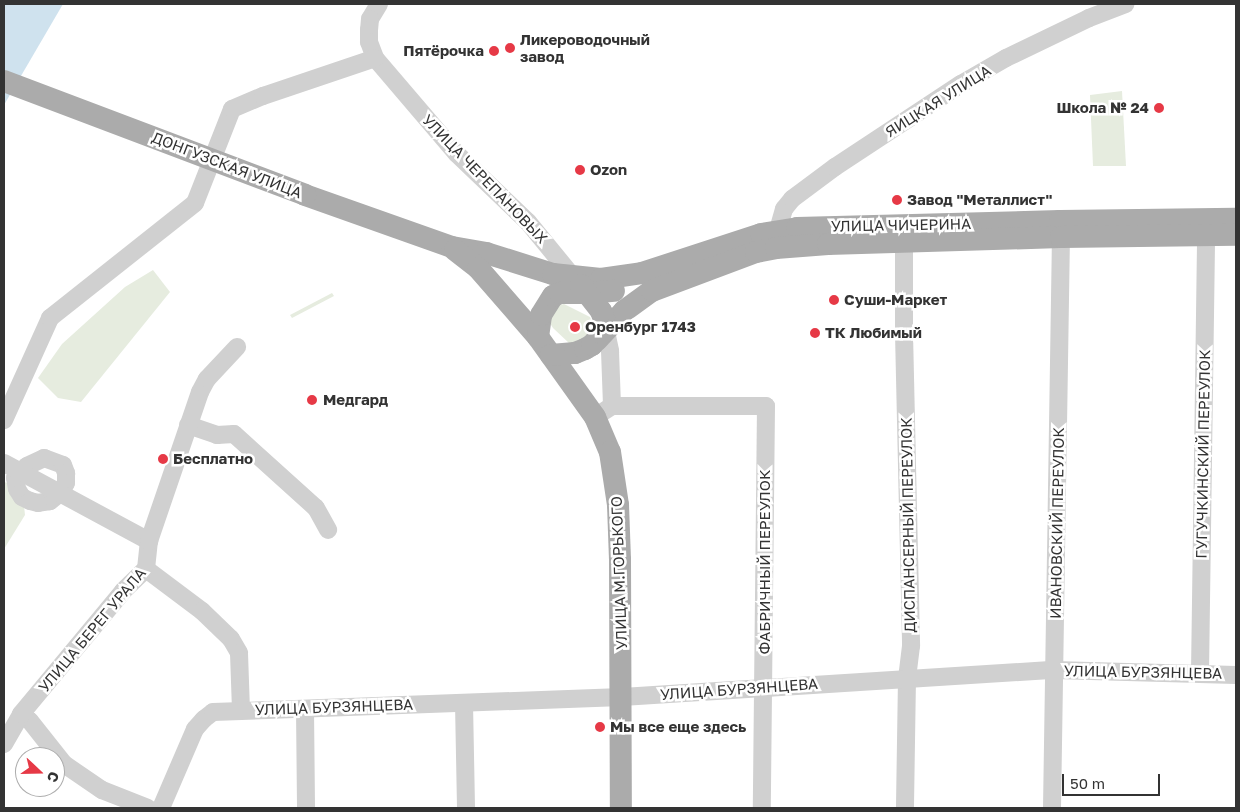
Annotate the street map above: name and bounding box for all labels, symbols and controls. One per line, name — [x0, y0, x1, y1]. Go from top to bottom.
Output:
place label: Ликероводочный завод — [520, 30, 650, 65]
place label: Пятёрочка — [403, 42, 484, 60]
marker: Ликероводочный завод — [504, 42, 516, 54]
marker: Пятёрочка — [488, 45, 500, 57]
street label: ЯИЦКАЯ УЛИЦА — [882, 61, 994, 141]
place label: Школа № 24 — [1056, 99, 1149, 117]
marker: Школа № 24 — [1153, 102, 1165, 114]
street label: УЛИЦА ЧЕРЕПАНОВЫХ — [419, 111, 551, 247]
street label: ДОНГУЗСКАЯ УЛИЦА — [149, 128, 305, 202]
place label: Ozon — [590, 161, 627, 179]
marker: Ozon — [574, 164, 586, 176]
place label: Завод "Металлист" — [907, 191, 1052, 209]
marker: Завод "Металлист" — [891, 194, 903, 206]
street label: УЛИЦА ЧИЧЕРИНА — [831, 215, 971, 235]
place label: Суши-Маркет — [844, 291, 947, 309]
marker: Суши-Маркет — [828, 294, 840, 306]
place label: Оренбург 1743 — [585, 318, 696, 336]
marker: Оренбург 1743 — [569, 321, 581, 333]
place label: ТК Любимый — [825, 324, 922, 342]
marker: ТК Любимый — [809, 327, 821, 339]
street label: ГУГУЧКИНСКИЙ ПЕРЕУЛОК — [1192, 349, 1214, 559]
place label: Медгард — [323, 391, 388, 409]
marker: Медгард — [305, 393, 319, 407]
street label: ДИСПАНСЕРНЫЙ ПЕРЕУЛОК — [897, 417, 919, 633]
street label: ИВАНОВСКИЙ ПЕРЕУЛОК — [1046, 427, 1068, 619]
place label: Бесплатно — [173, 450, 253, 468]
marker: Бесплатно — [157, 453, 169, 465]
street label: ФАБРИЧНЫЙ ПЕРЕУЛОК — [756, 470, 774, 654]
street label: УЛИЦА М.ГОРЬКОГО — [607, 496, 631, 650]
street label: УЛИЦА БЕРЕГ УРАЛА — [35, 564, 149, 696]
street label: УЛИЦА БУРЗЯНЦЕВА — [1064, 662, 1222, 682]
street label: УЛИЦА БУРЗЯНЦЕВА — [659, 675, 819, 703]
street label: УЛИЦА БУРЗЯНЦЕВА — [255, 695, 413, 719]
place label: Мы все еще здесь — [610, 718, 746, 736]
marker: Мы все еще здесь — [594, 721, 606, 733]
north arrow — [15, 747, 65, 797]
scale bar — [1065, 764, 1162, 796]
text: С — [44, 769, 63, 785]
text: 50 m — [1070, 774, 1105, 792]

